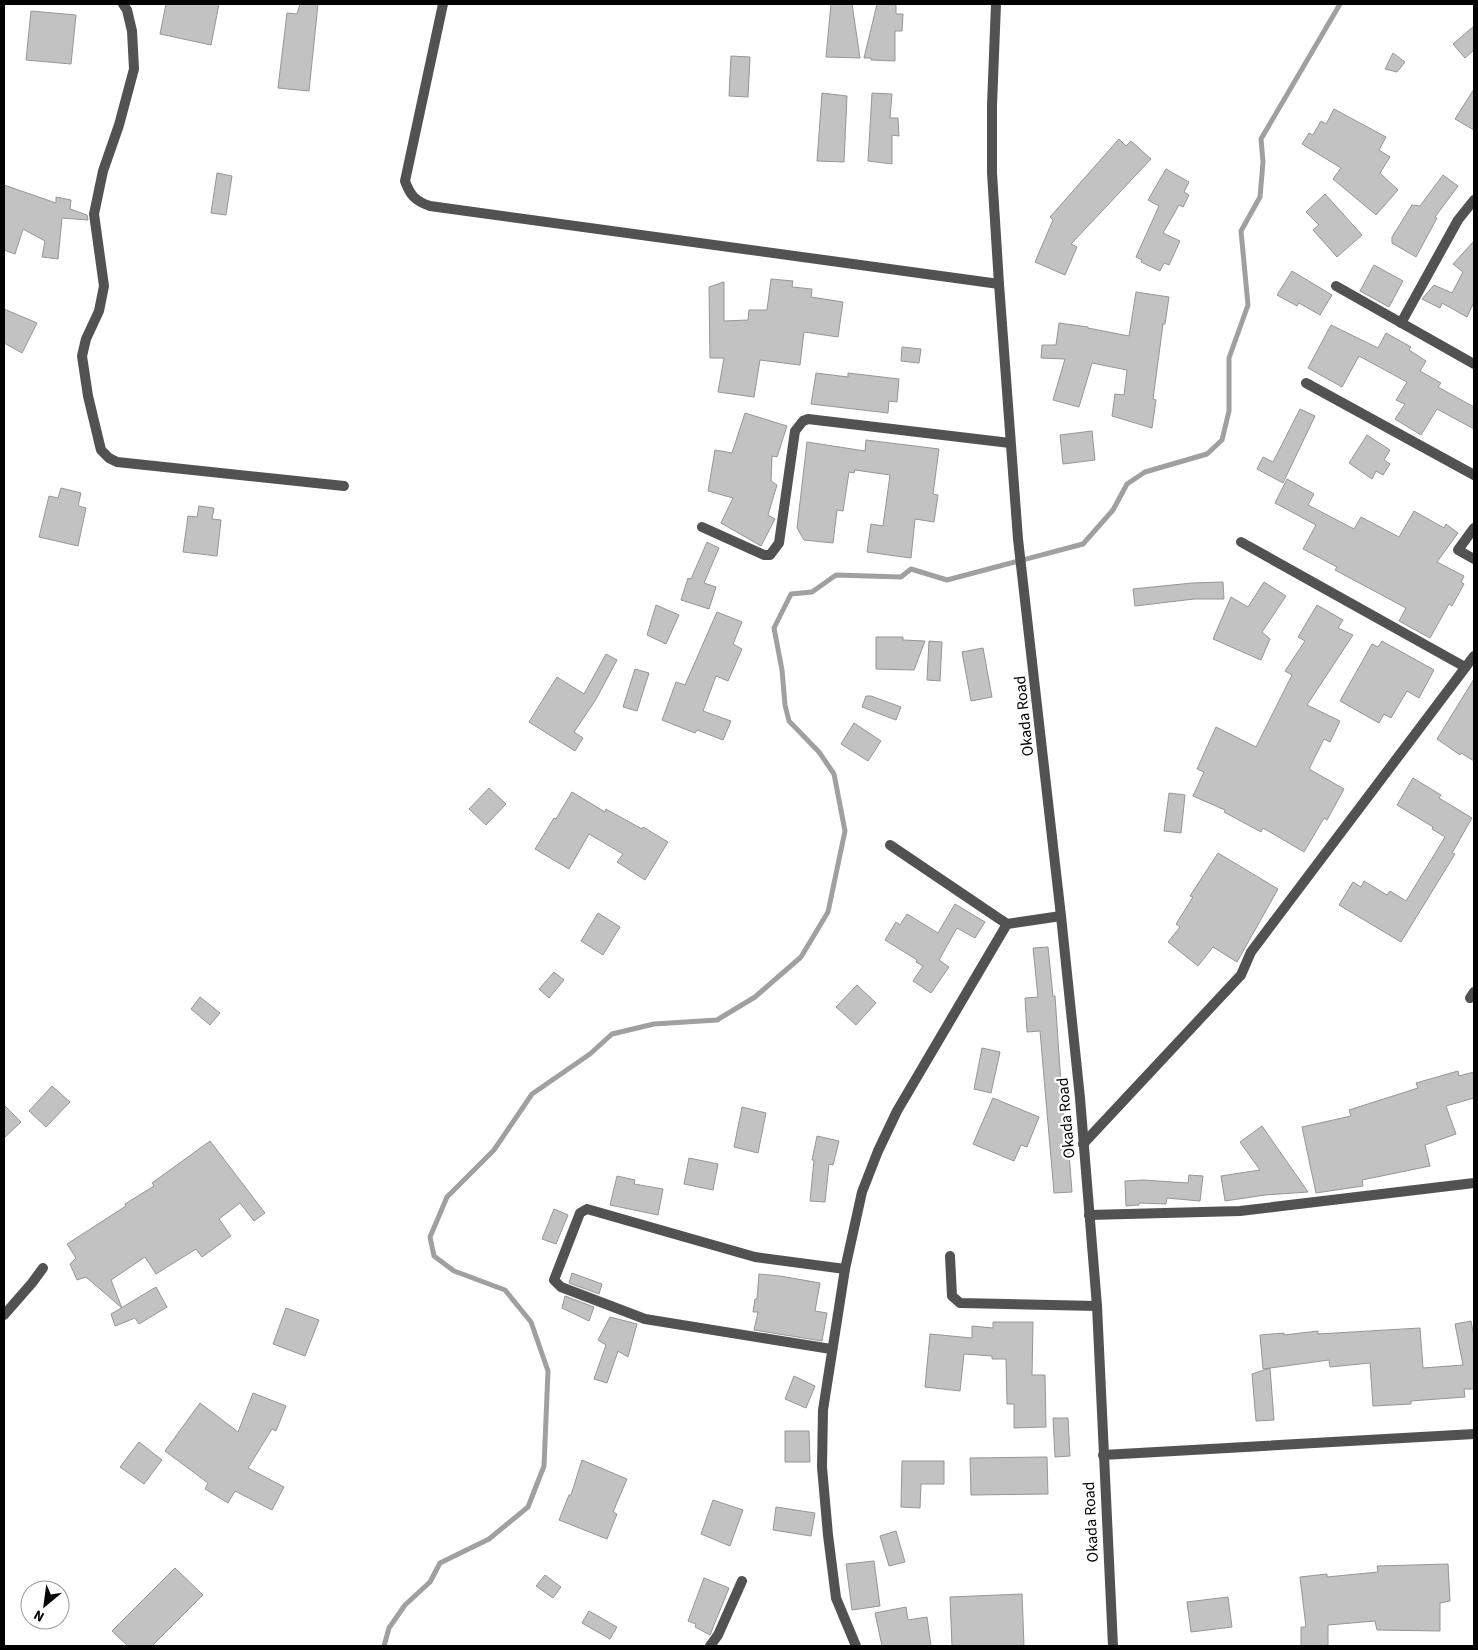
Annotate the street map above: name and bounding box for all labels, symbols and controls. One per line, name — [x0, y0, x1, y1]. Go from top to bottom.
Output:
street label: Okada Road — [1009, 675, 1039, 757]
street label: Okada Road — [1052, 1077, 1080, 1159]
street label: Okada Road — [1078, 1481, 1104, 1563]
north arrow — [20, 1580, 70, 1630]
text: N — [30, 1604, 48, 1626]

